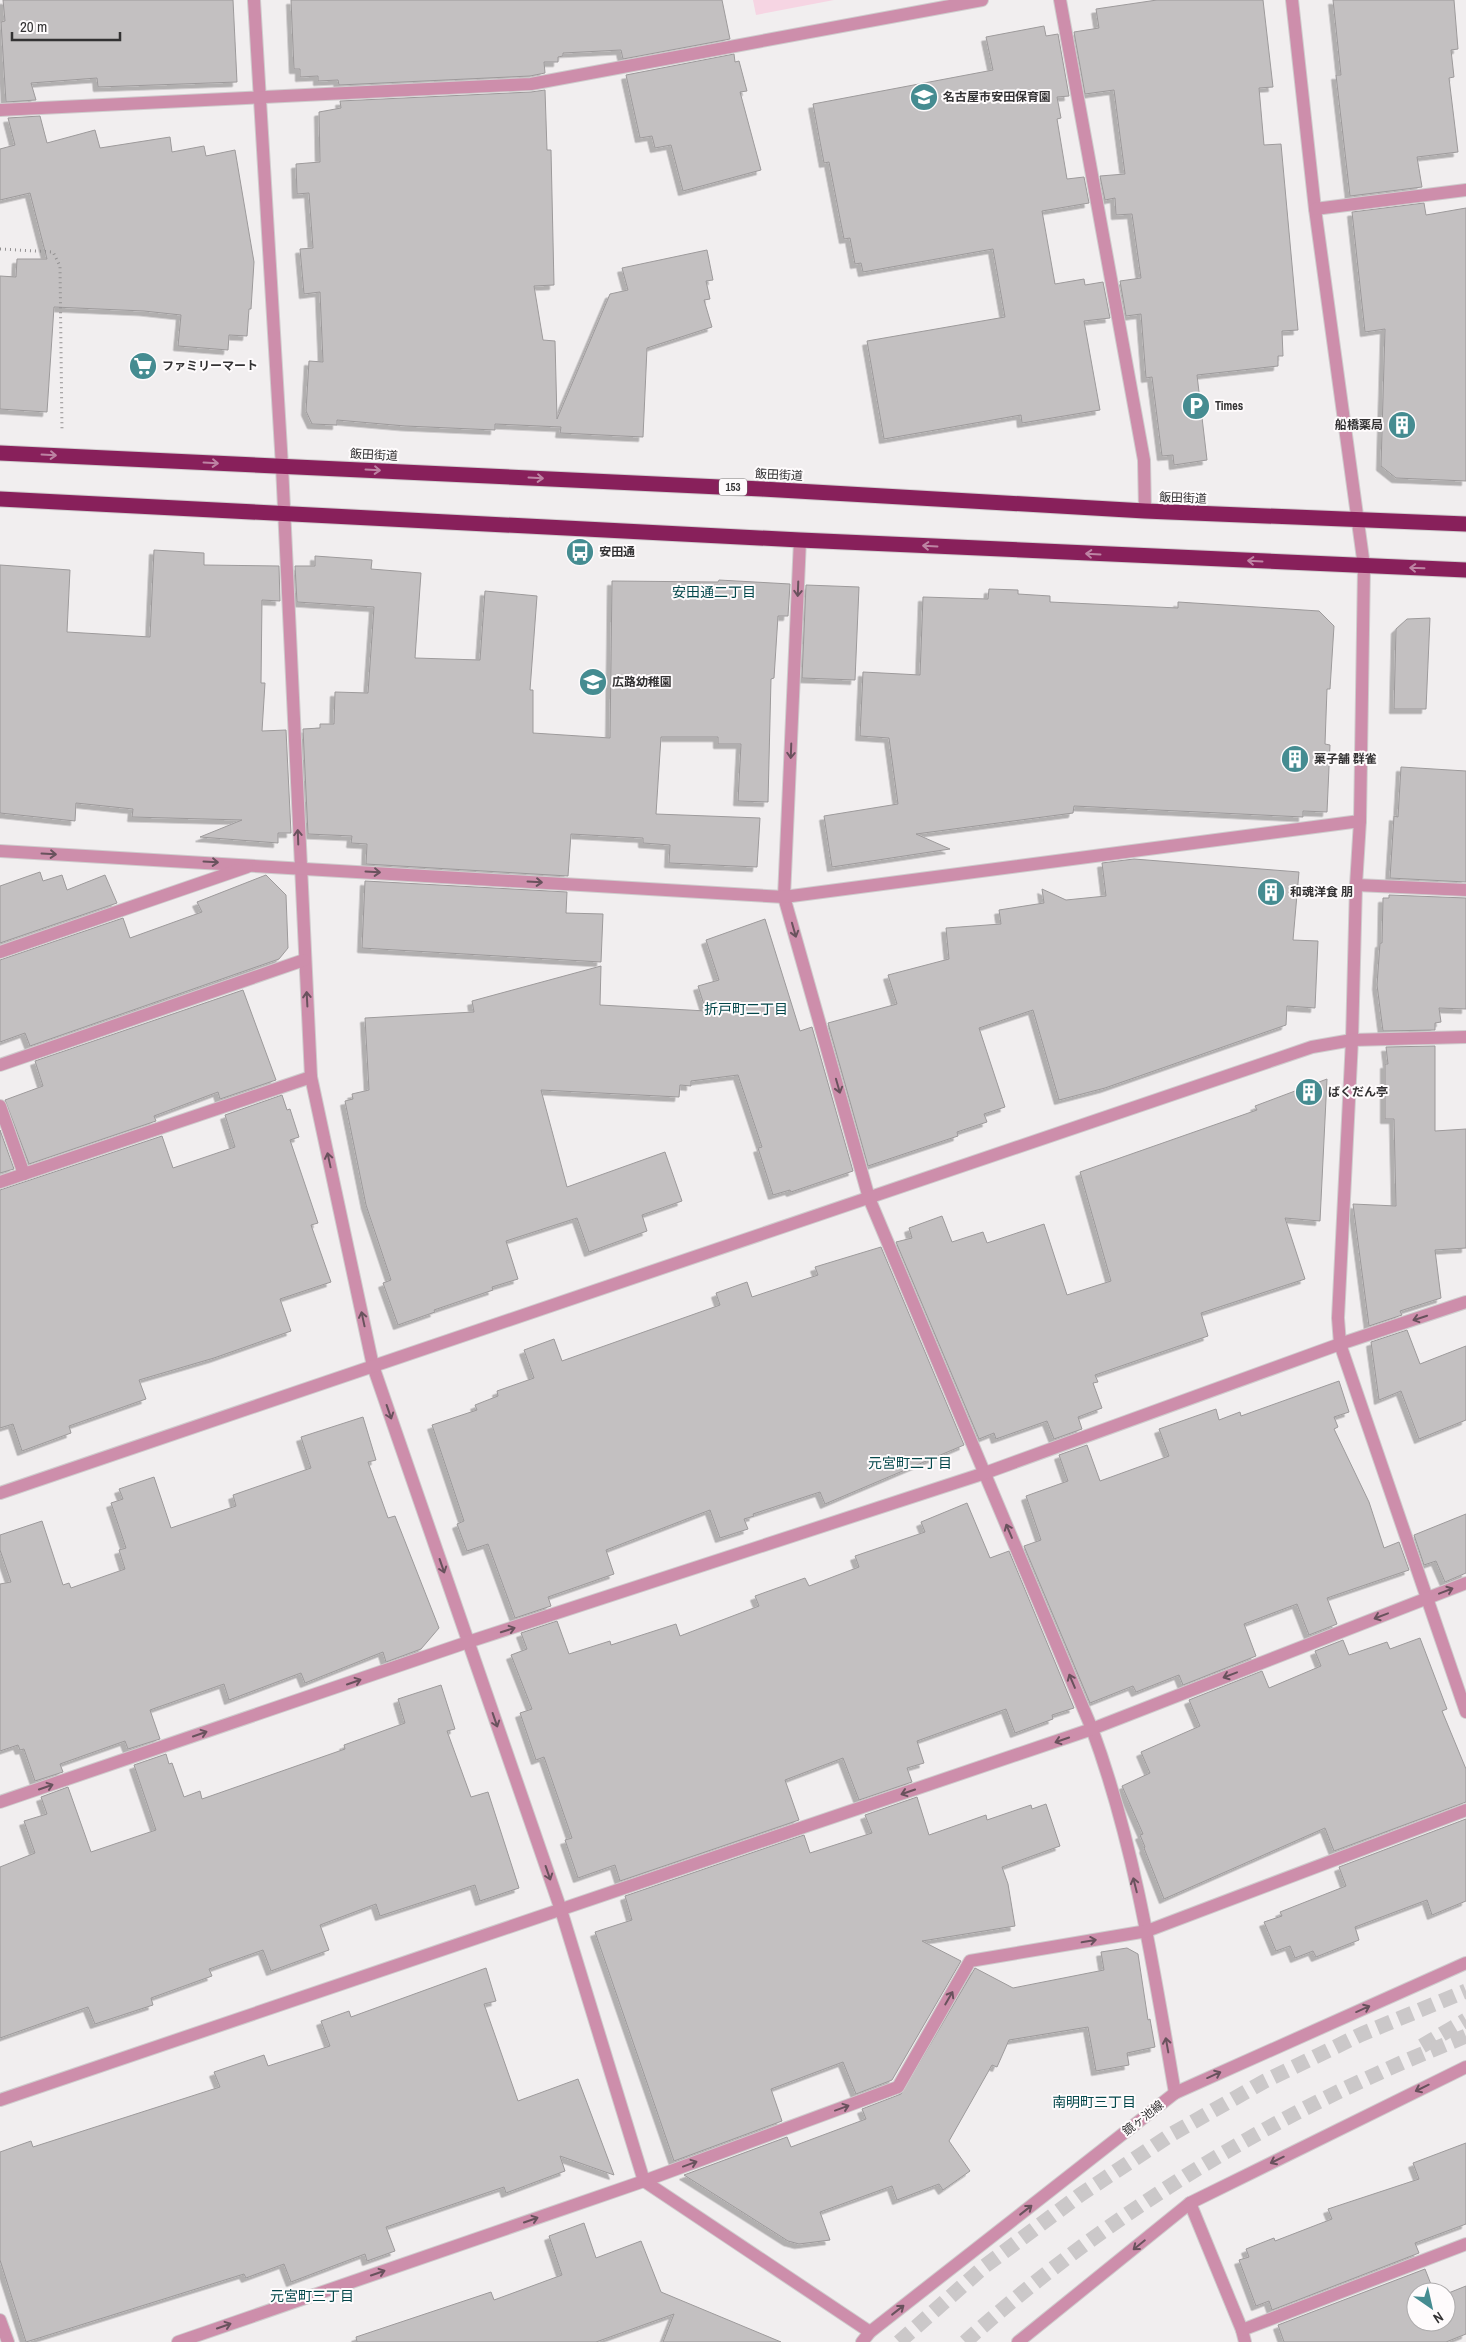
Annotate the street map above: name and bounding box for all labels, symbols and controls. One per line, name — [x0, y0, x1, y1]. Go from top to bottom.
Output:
scale bar — [12, 10, 120, 42]
text: 20 m — [20, 16, 47, 37]
school or university icon: 名古屋市安田保育園 — [909, 82, 939, 112]
place label: 名古屋市安田保育園 — [943, 89, 1051, 105]
supermarket icon: ファミリーマート — [128, 351, 158, 381]
place label: ファミリーマート — [162, 358, 258, 374]
parking icon: Times — [1181, 391, 1211, 421]
place label: Times — [1215, 398, 1244, 414]
building icon: 船橋薬局 — [1387, 410, 1417, 440]
place label: 船橋薬局 — [1335, 417, 1383, 433]
street label: 飯田街道 — [350, 446, 398, 464]
one-way arrow — [40, 450, 56, 460]
one-way arrow — [203, 458, 219, 467]
one-way arrow — [365, 466, 381, 475]
street label: 飯田街道 — [755, 466, 803, 484]
one-way arrow — [527, 473, 543, 483]
road number: 153 — [719, 478, 747, 496]
street label: 飯田街道 — [1159, 489, 1207, 507]
bus stop icon: 安田通 — [565, 537, 595, 567]
one-way arrow — [923, 542, 939, 551]
place label: 安田通 — [599, 544, 635, 560]
one-way arrow — [1085, 549, 1101, 558]
one-way arrow — [1247, 557, 1263, 566]
one-way arrow — [1410, 563, 1426, 573]
one-way arrow — [793, 581, 802, 597]
district label: 安田通二丁目 — [672, 583, 756, 601]
school or university icon: 広路幼稚園 — [578, 667, 608, 697]
place label: 広路幼稚園 — [612, 674, 672, 690]
one-way arrow — [786, 743, 795, 759]
building icon: 菓子舗 群雀 — [1280, 744, 1310, 774]
place label: 菓子舗 群雀 — [1314, 751, 1377, 767]
one-way arrow — [294, 829, 303, 845]
one-way arrow — [40, 849, 56, 858]
one-way arrow — [203, 858, 219, 867]
one-way arrow — [365, 867, 381, 876]
one-way arrow — [527, 877, 543, 886]
building icon: 和魂洋食 朋 — [1256, 877, 1286, 907]
place label: 和魂洋食 朋 — [1290, 884, 1353, 900]
one-way arrow — [789, 921, 799, 937]
one-way arrow — [302, 992, 311, 1008]
district label: 折戸町二丁目 — [704, 1000, 788, 1018]
building icon: ばくだん亭 — [1294, 1077, 1324, 1107]
one-way arrow — [833, 1078, 843, 1094]
place label: ばくだん亭 — [1328, 1084, 1388, 1100]
one-way arrow — [324, 1152, 333, 1168]
one-way arrow — [358, 1311, 367, 1327]
one-way arrow — [1412, 1313, 1428, 1323]
one-way arrow — [385, 1404, 394, 1420]
district label: 元宮町二丁目 — [868, 1454, 952, 1472]
one-way arrow — [1004, 1523, 1013, 1538]
one-way arrow — [438, 1558, 447, 1573]
one-way arrow — [1439, 1585, 1454, 1594]
one-way arrow — [1374, 1612, 1390, 1621]
one-way arrow — [499, 1624, 515, 1634]
one-way arrow — [1223, 1671, 1238, 1680]
one-way arrow — [1066, 1673, 1075, 1688]
one-way arrow — [345, 1676, 361, 1686]
one-way arrow — [491, 1712, 500, 1727]
one-way arrow — [192, 1729, 207, 1738]
one-way arrow — [1054, 1735, 1070, 1745]
one-way arrow — [38, 1781, 54, 1791]
one-way arrow — [901, 1788, 916, 1797]
one-way arrow — [544, 1865, 553, 1881]
one-way arrow — [1130, 1878, 1139, 1894]
one-way arrow — [1080, 1935, 1096, 1945]
one-way arrow — [945, 1991, 955, 2005]
one-way arrow — [1355, 2004, 1370, 2014]
one-way arrow — [1161, 2037, 1171, 2053]
one-way arrow — [1207, 2070, 1222, 2080]
one-way arrow — [1415, 2084, 1430, 2093]
district label: 南明町三丁目 — [1052, 2093, 1136, 2111]
street label: 鏡ヶ池線 — [1119, 2097, 1167, 2139]
one-way arrow — [834, 2103, 849, 2112]
one-way arrow — [1270, 2156, 1285, 2165]
one-way arrow — [682, 2159, 697, 2168]
one-way arrow — [1019, 2204, 1032, 2215]
one-way arrow — [523, 2215, 539, 2225]
one-way arrow — [1133, 2239, 1146, 2250]
one-way arrow — [369, 2268, 385, 2277]
north arrow — [1406, 2282, 1456, 2332]
district label: 元宮町三丁目 — [270, 2287, 354, 2305]
one-way arrow — [891, 2304, 904, 2315]
text: N — [1430, 2308, 1447, 2328]
one-way arrow — [216, 2321, 231, 2330]

